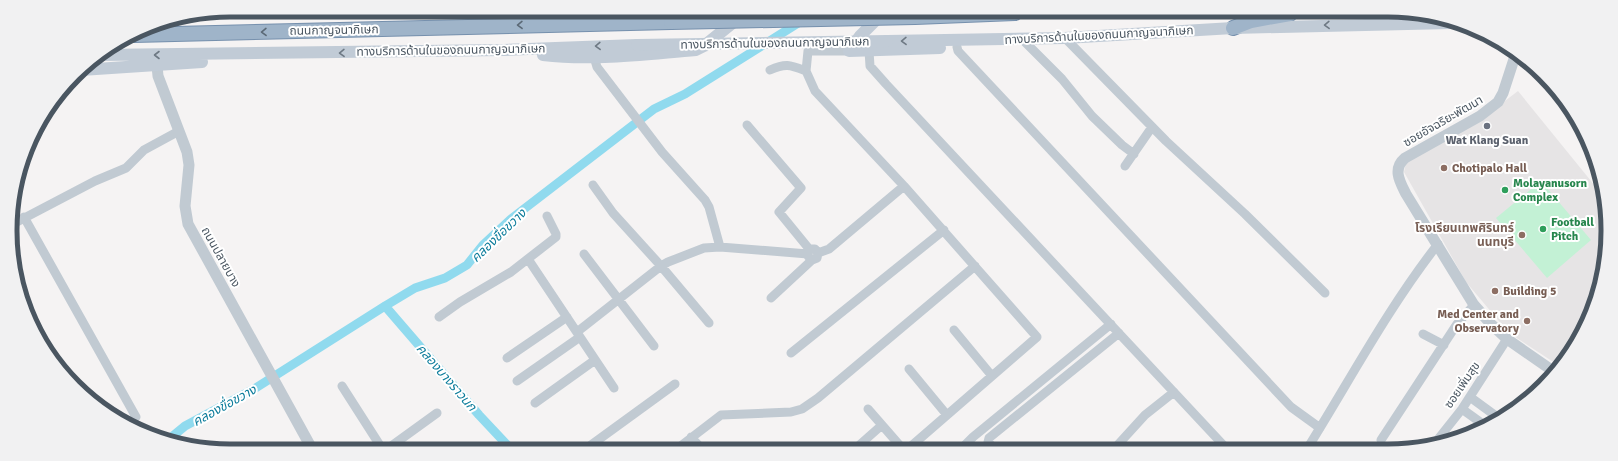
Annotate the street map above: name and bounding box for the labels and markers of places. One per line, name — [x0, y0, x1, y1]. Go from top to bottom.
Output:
marker: Wat Klang Suan — [1482, 121, 1492, 131]
place label: Wat Klang Suan — [1446, 133, 1529, 148]
place label: Chotipalo Hall — [1452, 161, 1527, 176]
marker: Chotipalo Hall — [1439, 163, 1449, 173]
place label: Molayanusorn Complex — [1513, 176, 1588, 205]
marker: Molayanusorn Complex — [1500, 185, 1510, 195]
place label: Football Pitch — [1551, 215, 1594, 244]
place label: โรงเรียนเทพศิรินทร์ นนทบุรี — [1415, 221, 1514, 250]
marker: Football Pitch — [1538, 224, 1548, 234]
marker: โรงเรียนเทพศิรินทร์ นนทบุรี — [1517, 230, 1527, 240]
place label: Building 5 — [1503, 284, 1556, 299]
marker: Building 5 — [1490, 286, 1500, 296]
place label: Med Center and Observatory — [1437, 307, 1520, 336]
marker: Med Center and Observatory — [1522, 316, 1532, 326]

